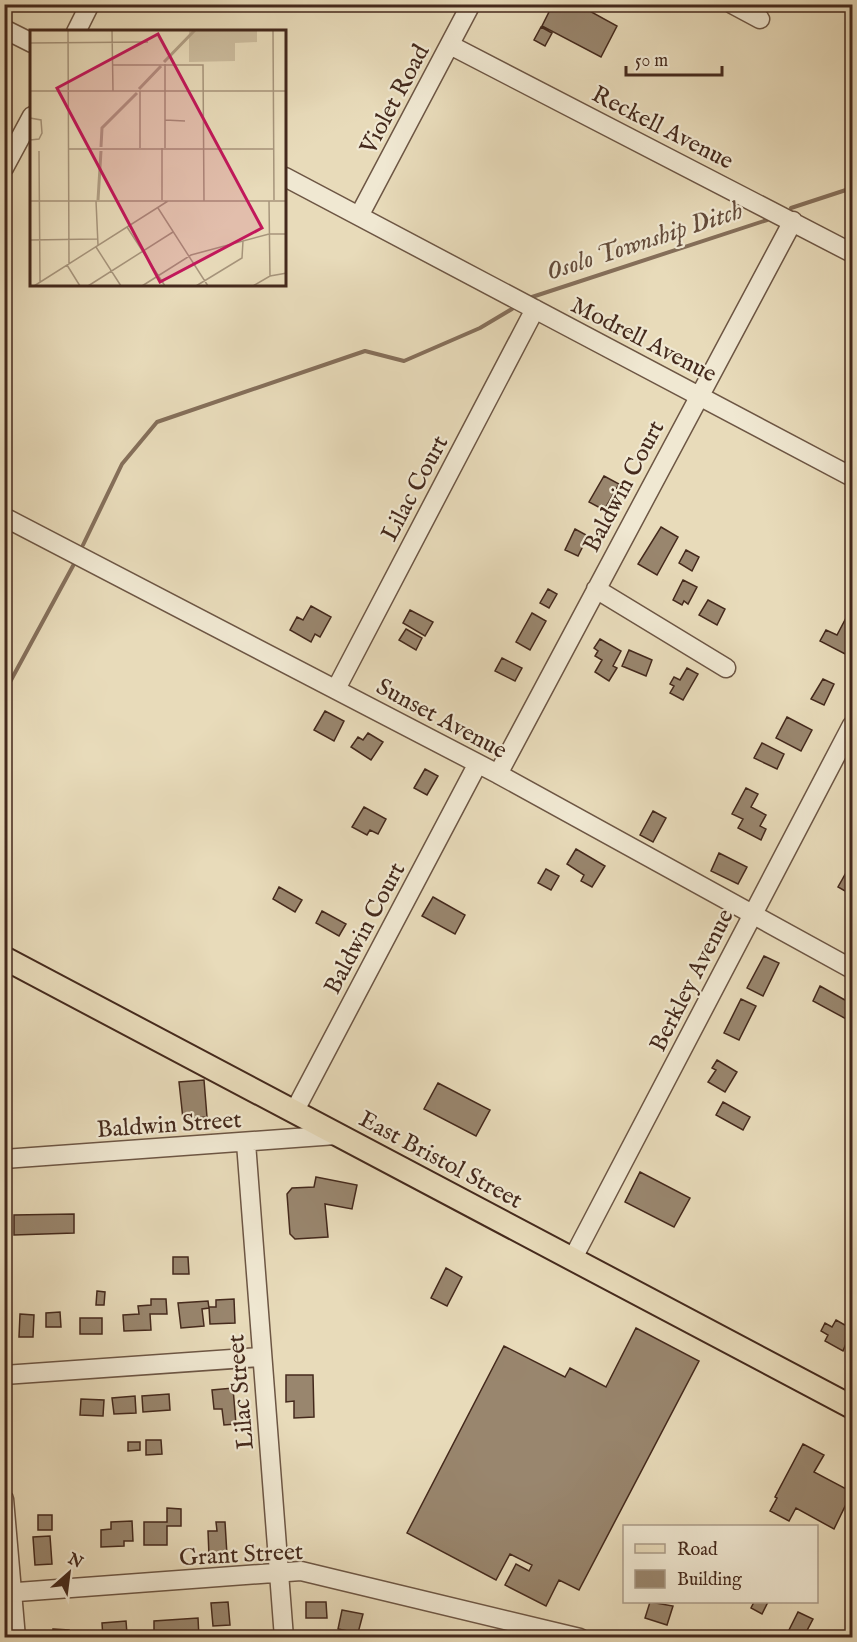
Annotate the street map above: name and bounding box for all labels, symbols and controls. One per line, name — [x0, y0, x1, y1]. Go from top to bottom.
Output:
inset map — [30, 30, 286, 286]
street label: Violet Road — [353, 39, 437, 161]
scale bar — [626, 39, 722, 77]
text: 50 m — [635, 50, 668, 73]
street label: Reckell Avenue — [586, 79, 738, 177]
water label: Osolo Township Ditch — [542, 194, 747, 289]
street label: Modrell Avenue — [565, 290, 721, 390]
street label: Baldwin Court — [577, 415, 672, 558]
street label: Lilac Court — [375, 430, 456, 547]
street label: Sunset Avenue — [371, 672, 512, 767]
street label: Baldwin Court — [318, 857, 413, 1000]
street label: Berkley Avenue — [643, 904, 742, 1057]
street label: East Bristol Street — [353, 1104, 527, 1216]
street label: Baldwin Street — [96, 1105, 243, 1146]
street label: Lilac Street — [221, 1333, 262, 1451]
legend — [623, 1525, 818, 1603]
street label: Grant Street — [178, 1537, 304, 1574]
text: Road — [677, 1539, 718, 1562]
north arrow — [39, 1543, 99, 1603]
text: N — [63, 1549, 86, 1574]
text: Building — [677, 1569, 742, 1592]

